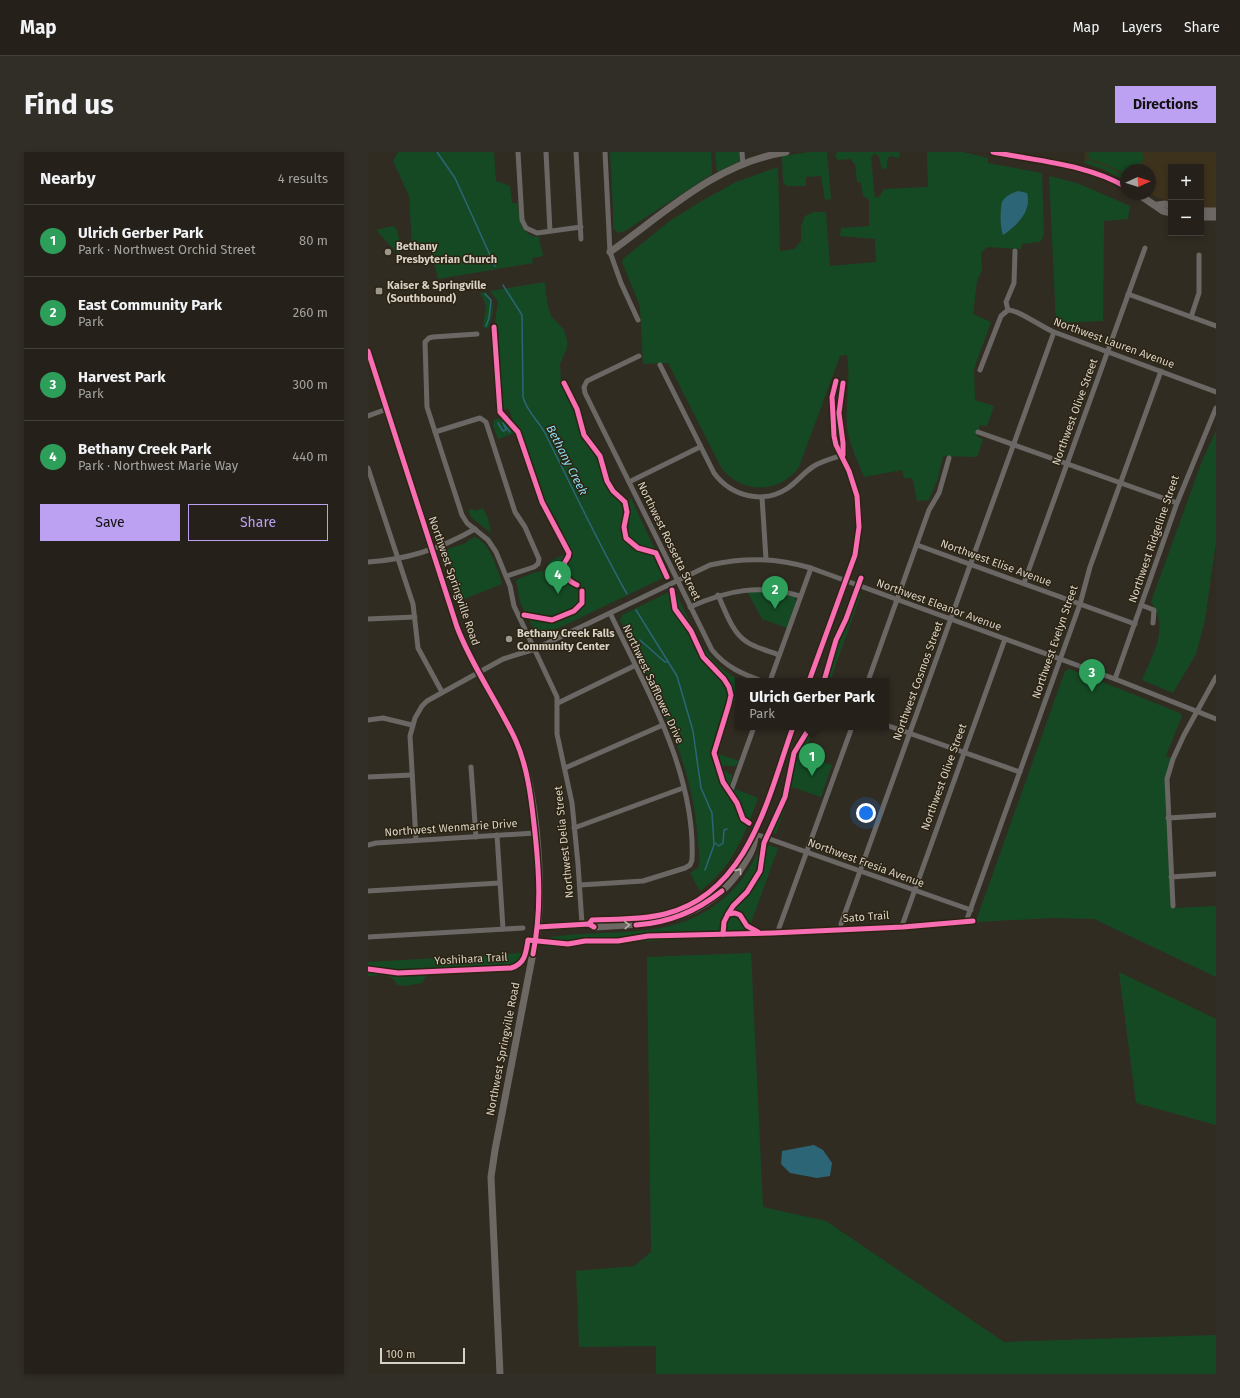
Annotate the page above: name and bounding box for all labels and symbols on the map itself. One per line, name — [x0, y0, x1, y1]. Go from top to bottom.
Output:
north arrow — [1120, 164, 1156, 200]
place label: Bethany Presbyterian Church — [396, 240, 497, 266]
marker: Bethany Presbyterian Church — [383, 247, 393, 257]
place label: Kaiser & Springville (Southbound) — [387, 279, 486, 305]
marker: Kaiser & Springville (Southbound) — [374, 286, 384, 296]
street label: Northwest Lauren Avenue — [1052, 315, 1176, 371]
street label: Northwest Olive Street — [1050, 357, 1100, 467]
water label: Bethany Creek — [543, 423, 591, 498]
street label: Northwest Ridgeline Street — [1126, 474, 1182, 604]
street label: Northwest Rossetta Street — [635, 480, 703, 602]
street label: Northwest Springville Road — [426, 515, 482, 647]
street label: Northwest Elise Avenue — [939, 537, 1053, 589]
pin: 4 — [545, 561, 571, 594]
pin: 2 — [762, 576, 788, 609]
street label: Northwest Eleanor Avenue — [875, 576, 1003, 634]
street label: Northwest Evelyn Street — [1029, 583, 1081, 701]
street label: Northwest Cosmos Street — [890, 620, 946, 742]
street label: Northwest Safflower Drive — [620, 622, 686, 746]
place label: Bethany Creek Falls Community Center — [517, 627, 615, 653]
marker: Bethany Creek Falls Community Center — [504, 634, 514, 644]
pin: 3 — [1079, 659, 1105, 692]
street label: Northwest Olive Street — [919, 722, 969, 832]
pin: 1 — [799, 743, 825, 776]
street label: Northwest Delia Street — [552, 785, 576, 899]
your location — [856, 803, 876, 823]
street label: Northwest Wenmarie Drive — [384, 817, 518, 839]
street label: Northwest Fresia Avenue — [806, 836, 926, 890]
one-way arrow — [734, 869, 741, 876]
street label: Sato Trail — [842, 909, 890, 925]
one-way arrow — [624, 921, 630, 930]
street label: Yoshihara Trail — [434, 951, 508, 967]
street label: Northwest Springville Road — [484, 981, 522, 1117]
scale bar — [380, 1346, 465, 1365]

